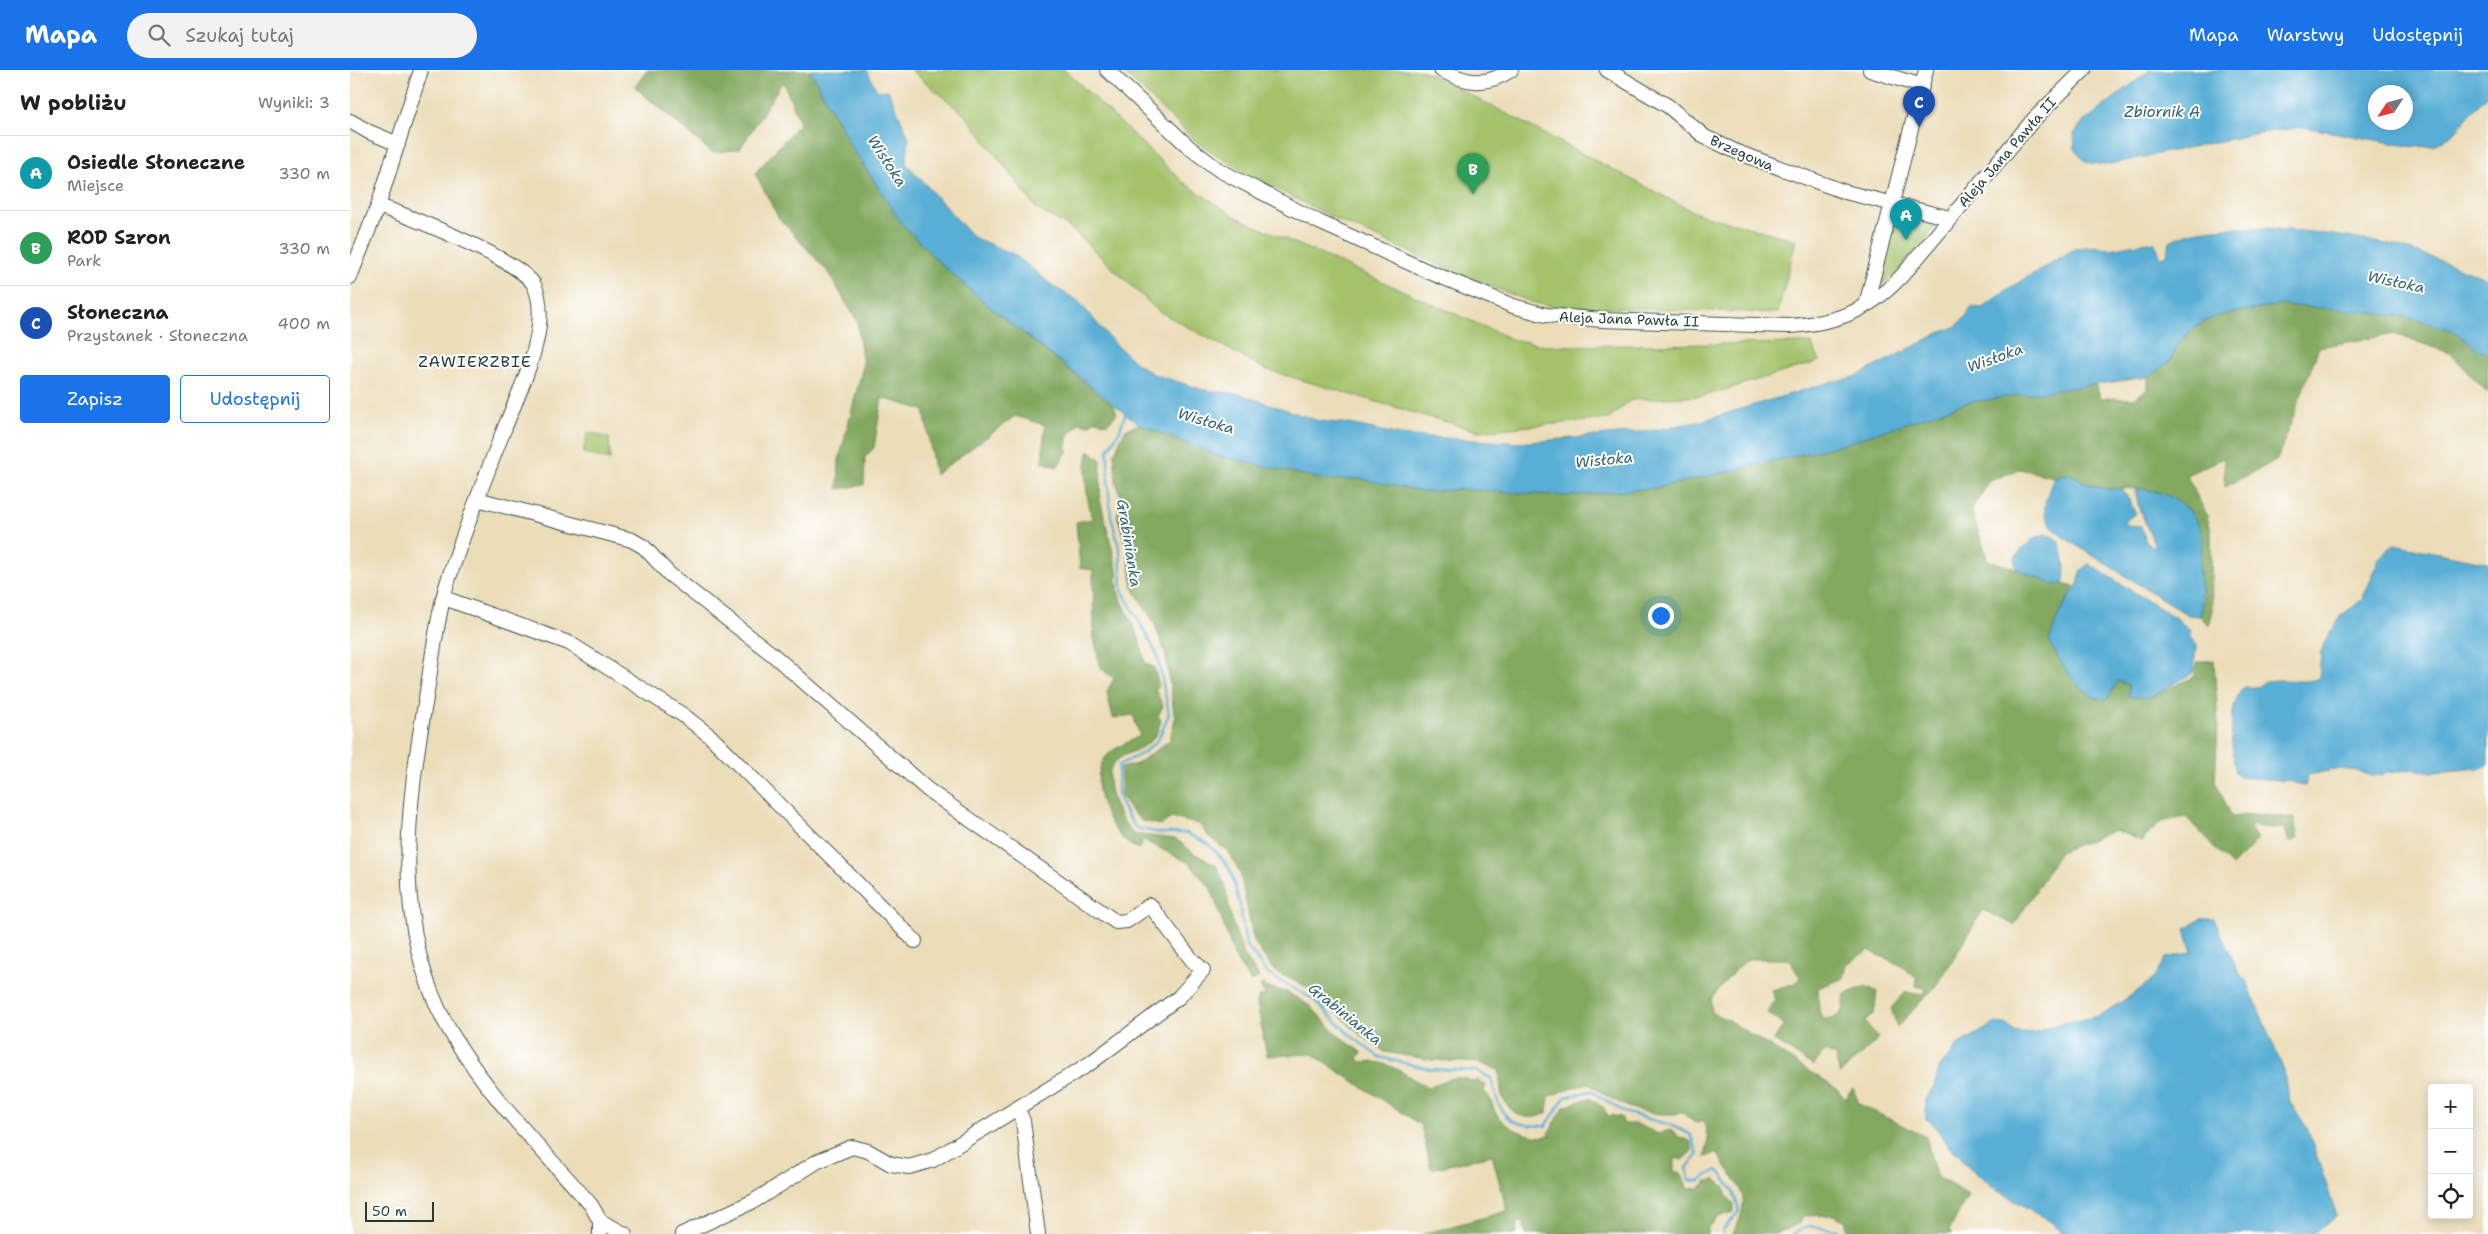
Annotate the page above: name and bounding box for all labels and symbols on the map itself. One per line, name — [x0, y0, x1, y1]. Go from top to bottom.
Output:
north arrow — [2368, 85, 2413, 130]
pin: C — [1903, 86, 1935, 127]
street label: Aleja Jana Pawła II — [1954, 93, 2060, 211]
water label: Zbiornik A — [2124, 102, 2200, 122]
water label: Wisłoka — [863, 131, 911, 191]
street label: Brzegowa — [1707, 131, 1777, 175]
pin: B — [1457, 153, 1489, 194]
pin: A — [1890, 199, 1922, 240]
water label: Wisłoka — [2366, 266, 2426, 298]
street label: Aleja Jana Pawła II — [1559, 308, 1700, 330]
water label: Wisłoka — [1964, 339, 2026, 377]
district label: ZAWIERZBIE — [418, 351, 532, 372]
water label: Wisłoka — [1175, 403, 1237, 439]
water label: Wisłoka — [1574, 447, 1634, 473]
water label: Grabinianka — [1112, 498, 1146, 588]
your location — [1648, 603, 1674, 629]
water label: Grabinianka — [1304, 978, 1386, 1050]
scale bar — [365, 1199, 434, 1222]

